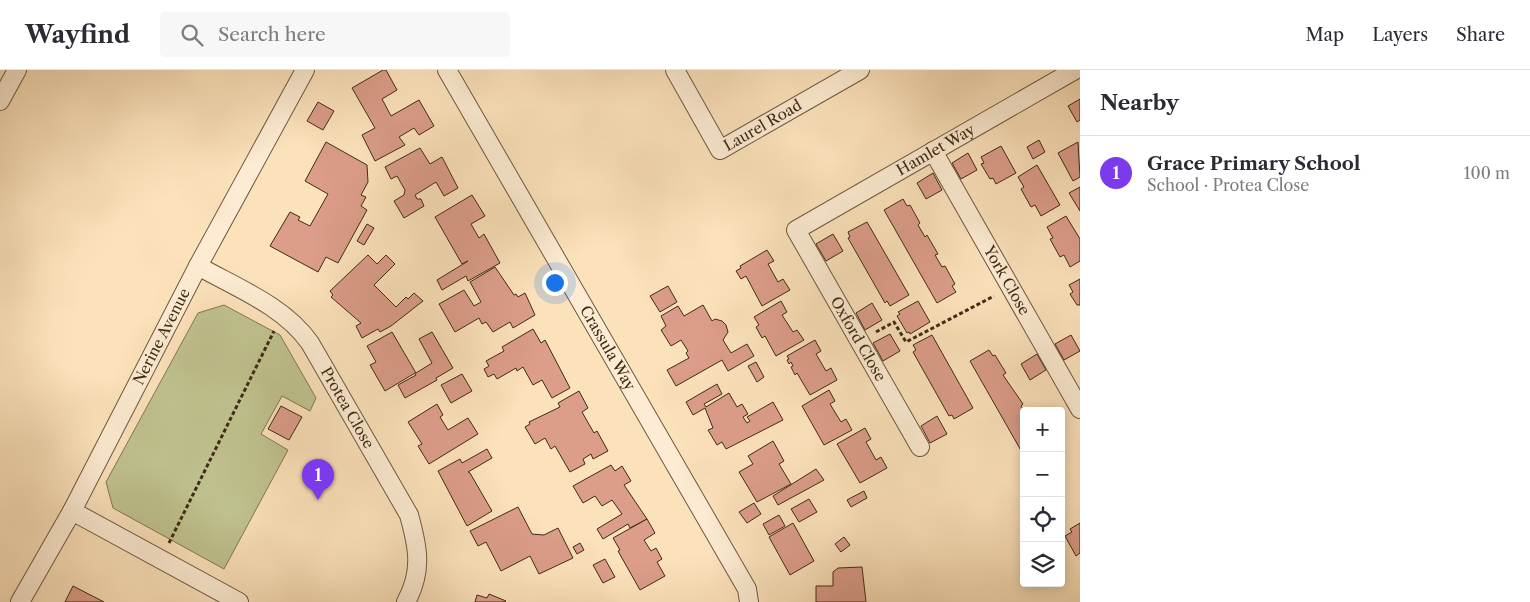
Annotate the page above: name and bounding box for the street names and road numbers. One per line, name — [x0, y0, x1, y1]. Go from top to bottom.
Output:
street label: Laurel Road — [720, 95, 805, 155]
street label: Hamlet Way — [893, 119, 979, 179]
street label: York Close — [979, 241, 1035, 318]
street label: Nerine Avenue — [129, 285, 194, 388]
street label: Oxford Close — [826, 293, 890, 385]
street label: Crassula Way — [576, 302, 640, 394]
street label: Protea Close — [317, 363, 379, 452]

